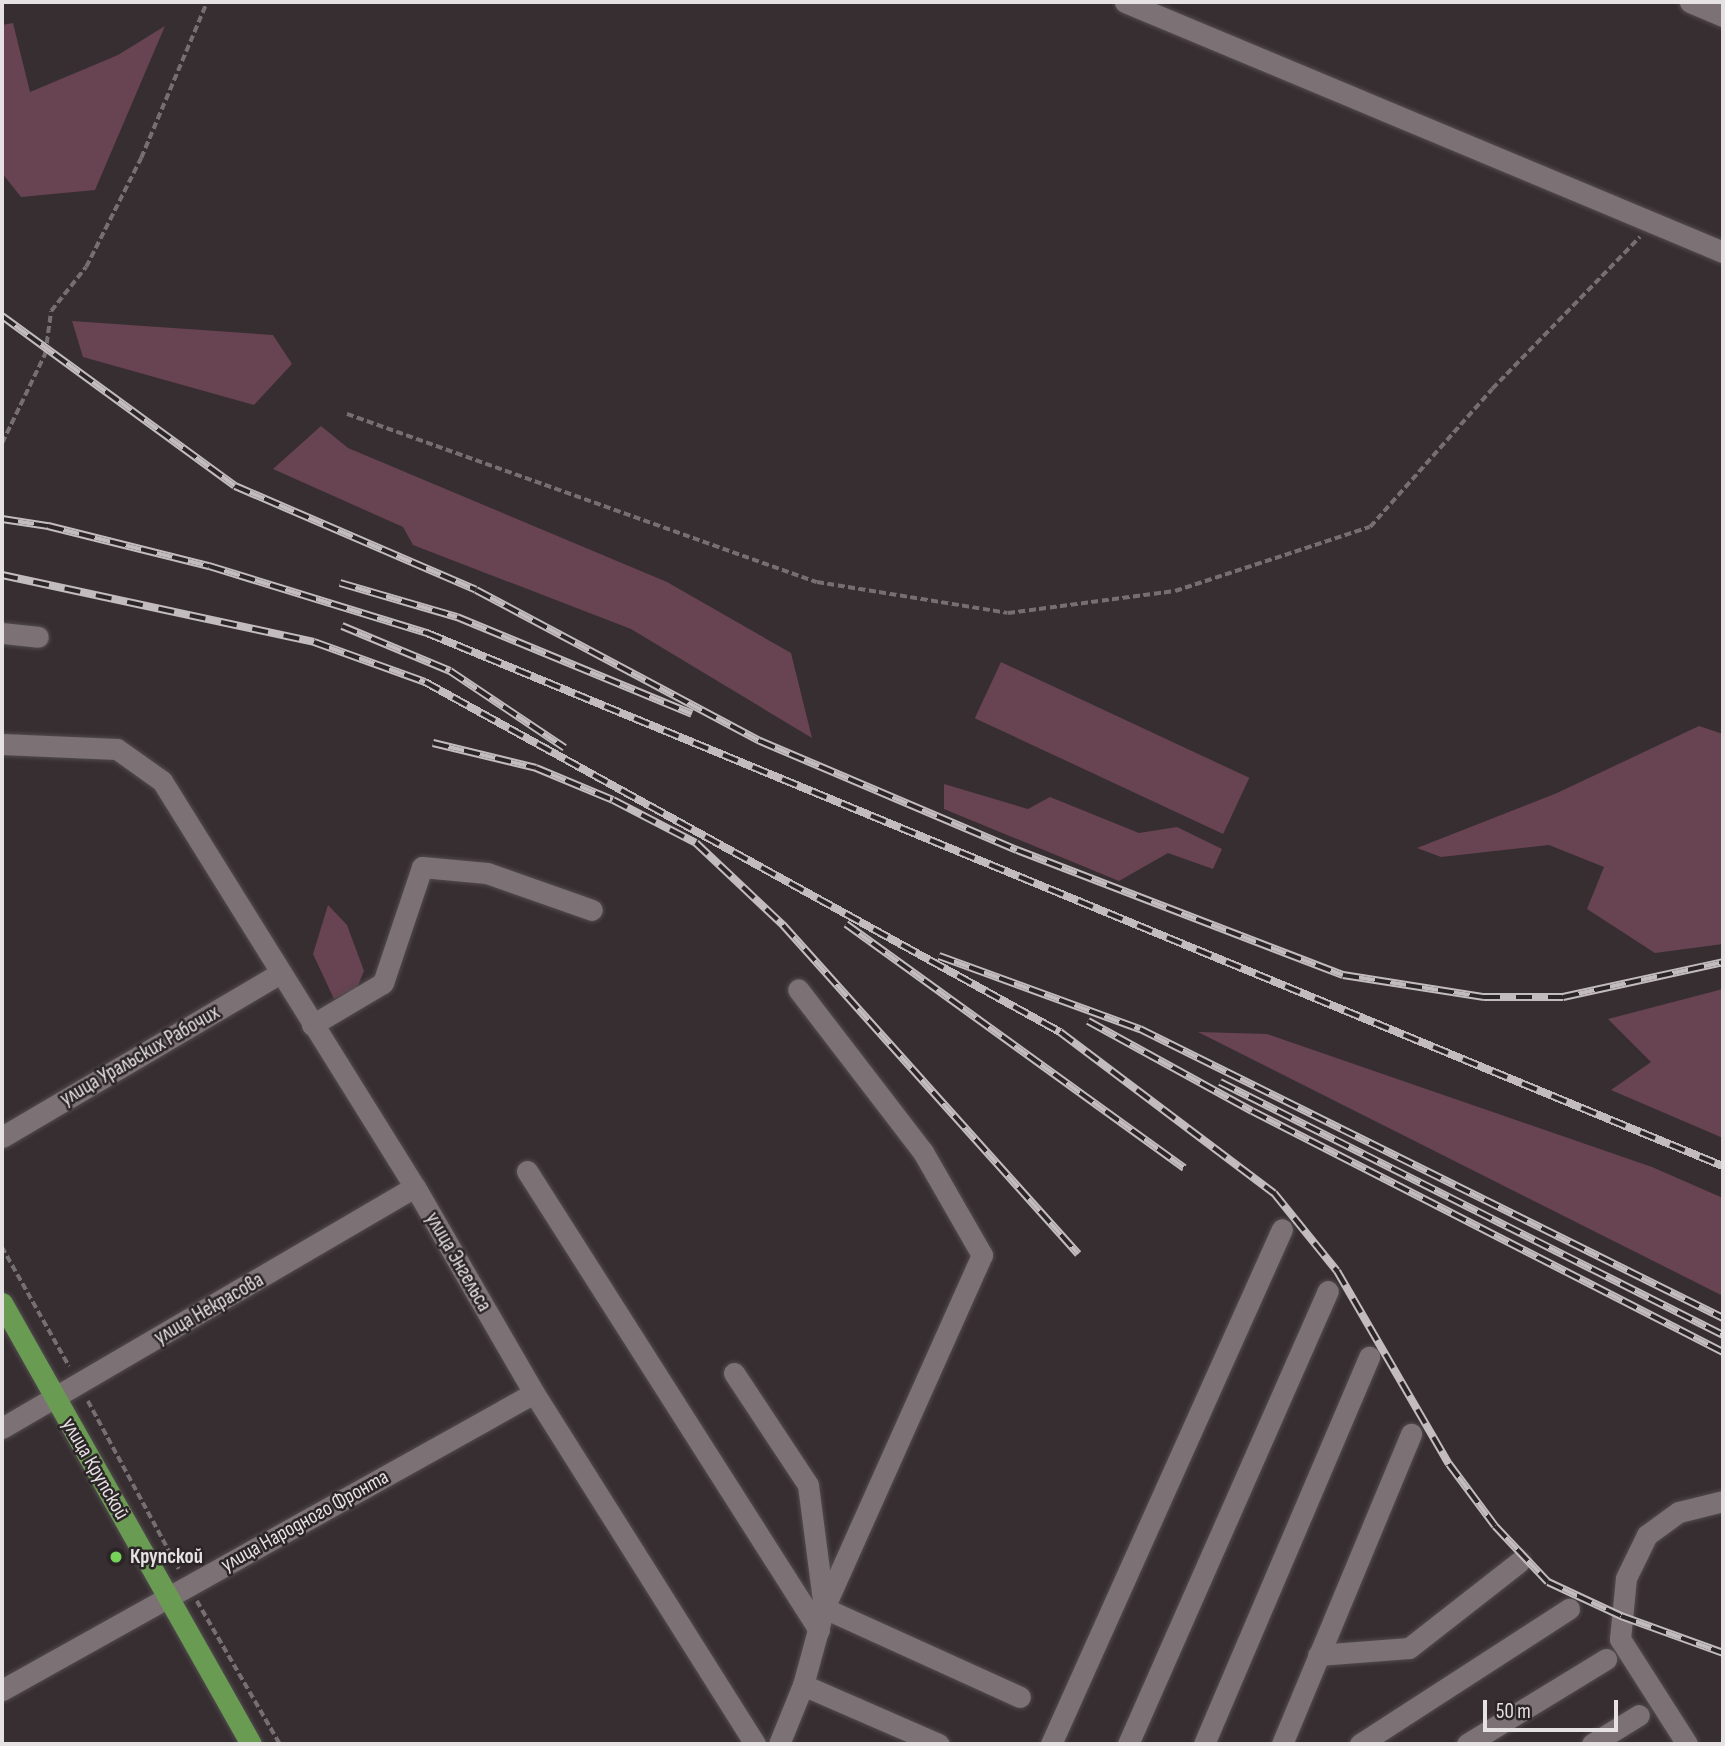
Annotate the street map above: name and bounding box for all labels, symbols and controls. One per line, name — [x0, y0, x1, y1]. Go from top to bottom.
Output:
street label: улица Уральских Рабочих — [56, 1000, 224, 1112]
street label: улица Энгельса — [419, 1208, 497, 1316]
street label: улица Некрасова — [150, 1268, 268, 1350]
street label: улица Крупской — [56, 1414, 134, 1524]
street label: улица Народного Фронта — [217, 1465, 393, 1577]
place label: Крупской — [130, 1544, 203, 1570]
marker: Крупской — [108, 1549, 124, 1565]
scale bar — [1487, 1686, 1622, 1730]
text: 50 m — [1496, 1699, 1531, 1724]

